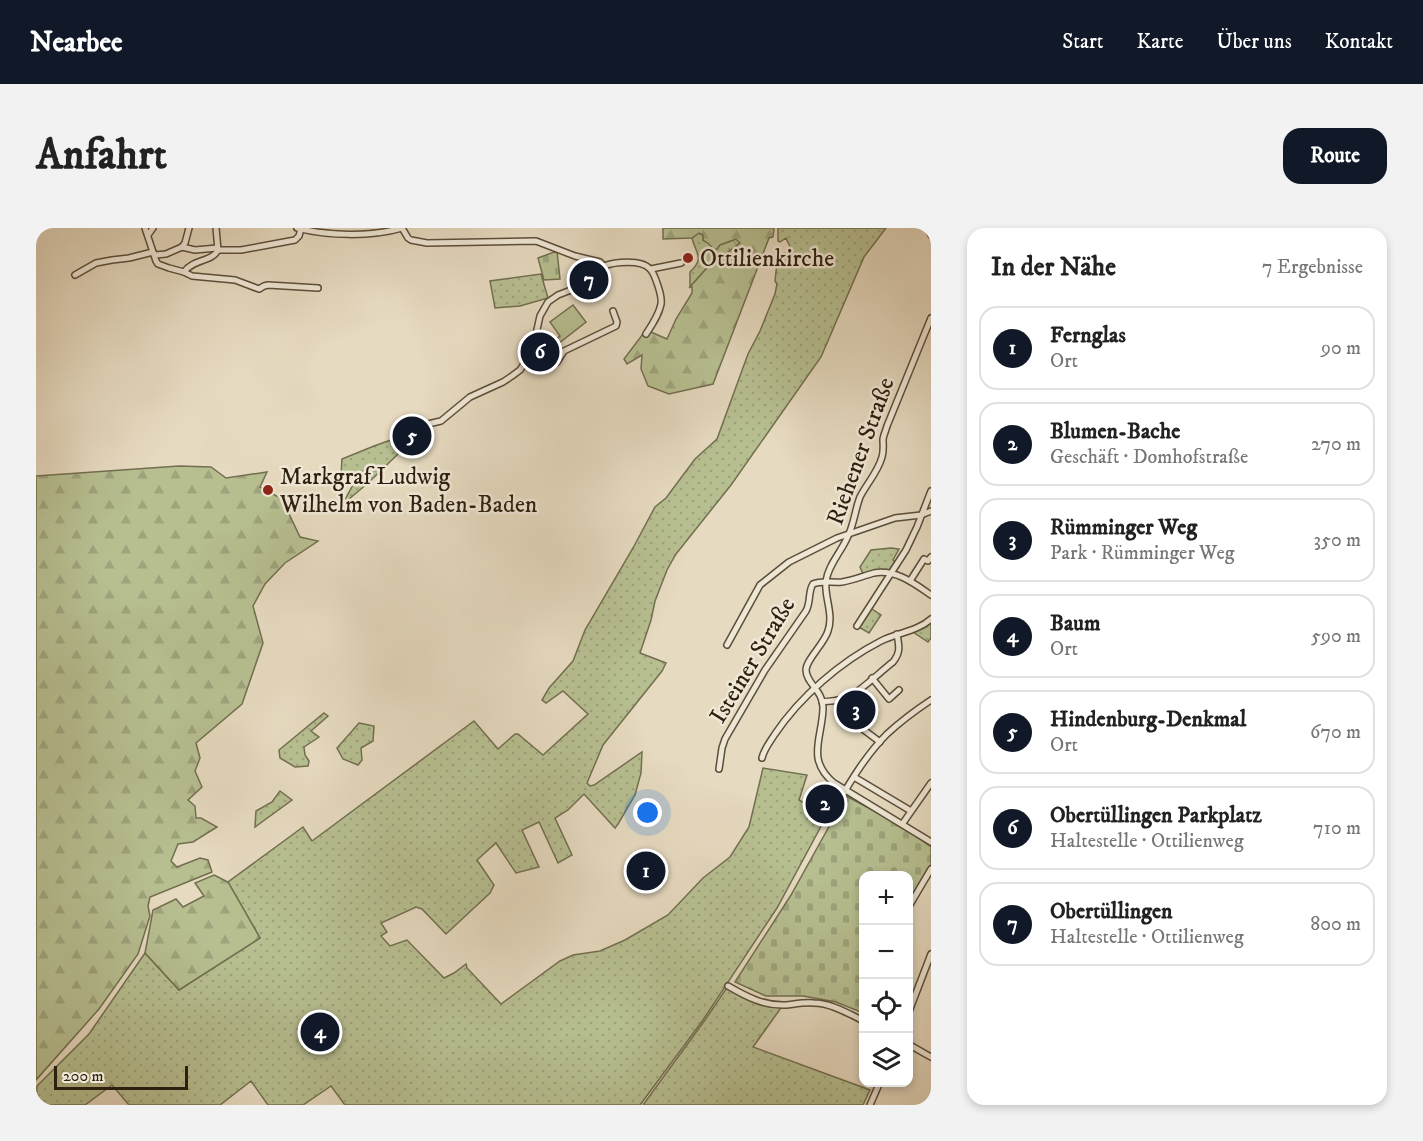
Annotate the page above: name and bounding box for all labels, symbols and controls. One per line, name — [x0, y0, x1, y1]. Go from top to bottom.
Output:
text: Nearbee — [30, 25, 123, 60]
text: Start — [1062, 29, 1104, 55]
text: Karte — [1137, 29, 1183, 55]
text: Über uns — [1216, 29, 1292, 55]
text: Kontakt — [1325, 29, 1393, 55]
button: Route — [1283, 128, 1387, 184]
text: Anfahrt — [36, 130, 167, 182]
place label: Ottilienkirche — [700, 244, 834, 274]
marker: Ottilienkirche — [681, 251, 695, 265]
text: In der Nähe — [991, 251, 1116, 284]
text: 7 Ergebnisse — [1262, 255, 1363, 280]
pin: 7 — [570, 257, 608, 302]
text: Fernglas — [1050, 322, 1126, 349]
pin: 6 — [520, 330, 560, 374]
text: 1 — [1009, 336, 1016, 361]
text: 90 m — [1321, 336, 1361, 361]
text: Ort — [1050, 349, 1078, 374]
street label: Riehener Straße — [820, 373, 902, 529]
pin: 5 — [392, 414, 431, 458]
text: Blumen-Bache — [1050, 418, 1180, 445]
text: 2 — [1008, 432, 1017, 457]
text: 270 m — [1311, 432, 1361, 457]
text: Geschäft · Domhofstraße — [1050, 445, 1248, 470]
place label: Markgraf Ludwig Wilhelm von Baden-Baden — [279, 462, 538, 520]
marker: Markgraf Ludwig Wilhelm von Baden-Baden — [261, 483, 275, 497]
text: Rümminger Weg — [1050, 514, 1197, 541]
text: 3 — [1009, 528, 1016, 553]
text: 350 m — [1314, 528, 1361, 553]
text: Park · Rümminger Weg — [1050, 541, 1235, 566]
street label: Isteiner Straße — [703, 592, 802, 729]
text: Baum — [1050, 610, 1100, 637]
text: 4 — [1007, 624, 1018, 649]
text: 590 m — [1311, 624, 1361, 649]
text: Ort — [1050, 637, 1078, 662]
pin: 3 — [836, 688, 876, 732]
text: Hindenburg-Denkmal — [1050, 706, 1246, 733]
text: 5 — [1008, 720, 1017, 745]
text: 670 m — [1310, 720, 1361, 745]
text: Ort — [1050, 733, 1078, 758]
pin: 2 — [806, 782, 844, 826]
your location — [633, 798, 662, 827]
text: Obertüllingen Parkplatz — [1050, 802, 1262, 829]
text: 6 — [1007, 816, 1018, 841]
text: 710 m — [1313, 816, 1361, 841]
text: Haltestelle · Ottilienweg — [1050, 829, 1244, 854]
pin: 1 — [626, 848, 666, 894]
map controls — [859, 871, 913, 1087]
button: + — [859, 871, 913, 925]
text: Obertüllingen — [1050, 898, 1173, 925]
text: 7 — [1007, 912, 1018, 937]
text: 800 m — [1310, 912, 1361, 937]
button: − — [859, 925, 913, 979]
text: Haltestelle · Ottilienweg — [1050, 925, 1244, 950]
button: locate — [859, 979, 913, 1033]
pin: 4 — [300, 1010, 340, 1054]
button: layers — [859, 1033, 913, 1087]
scale bar — [54, 1063, 188, 1090]
text: 200 m — [63, 1066, 104, 1086]

